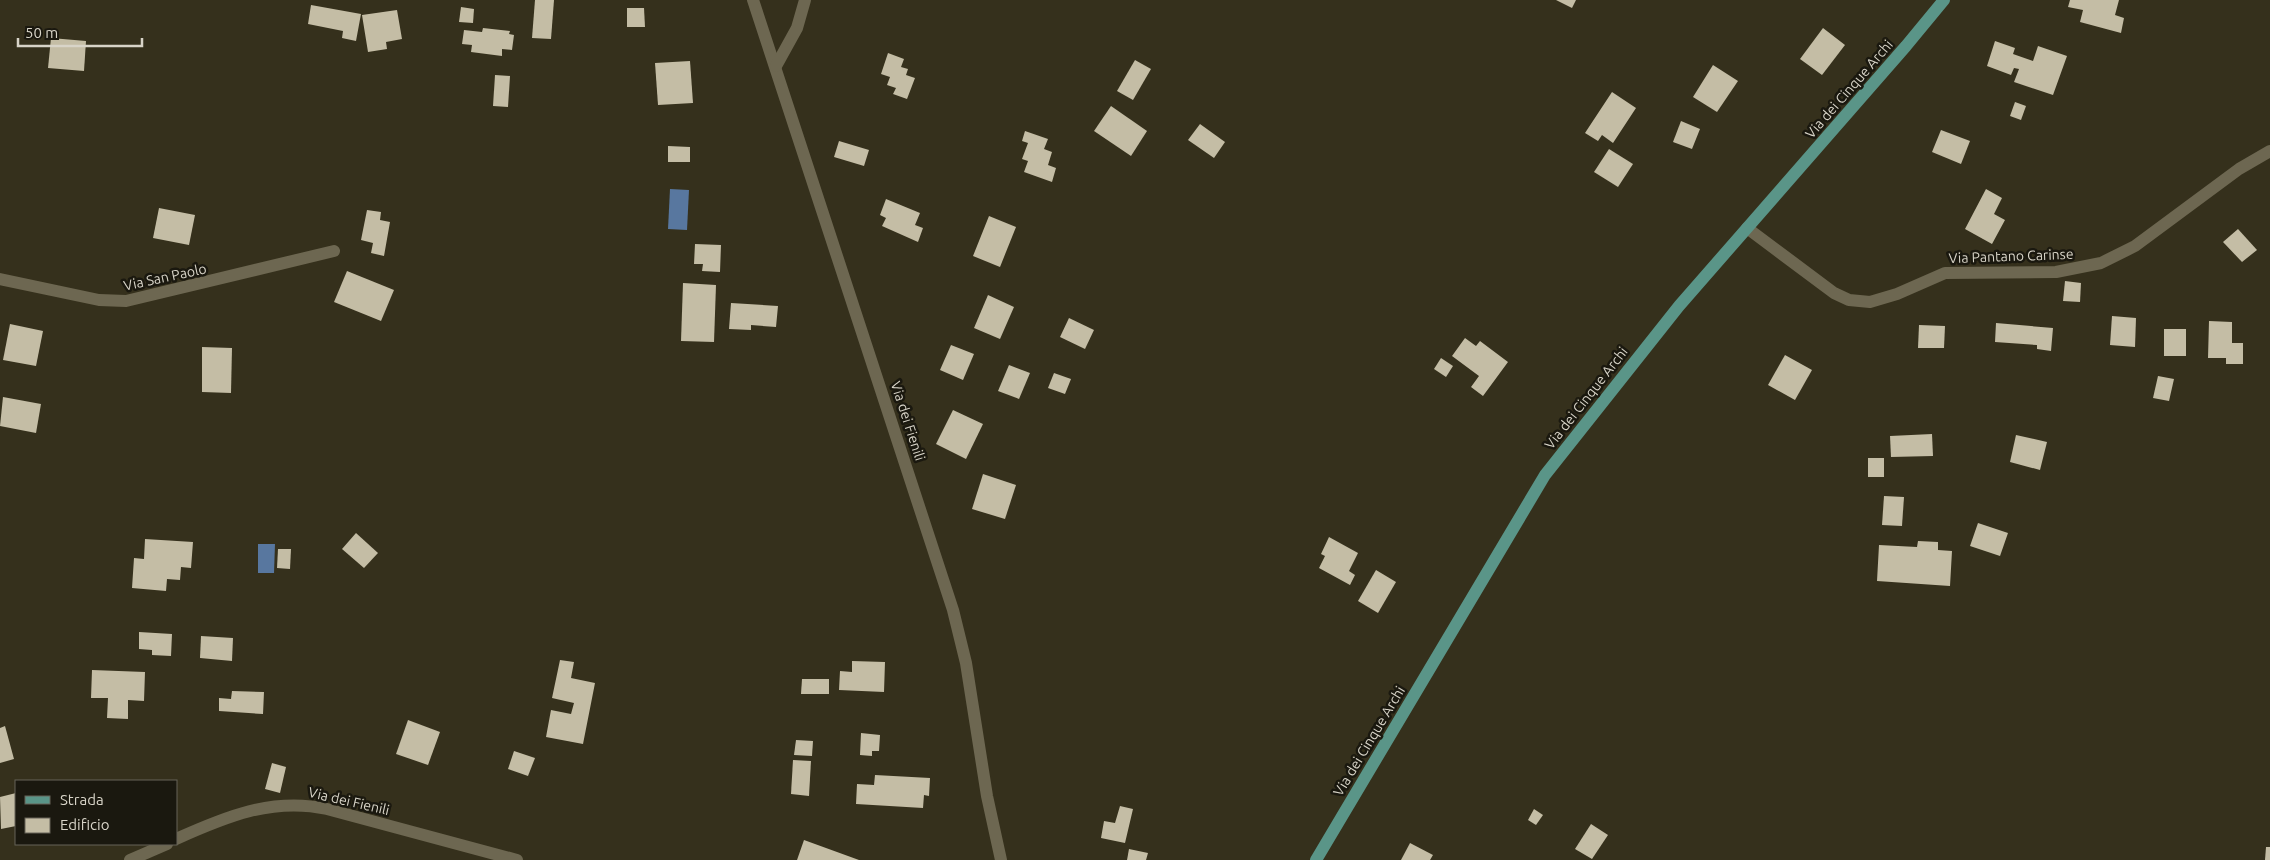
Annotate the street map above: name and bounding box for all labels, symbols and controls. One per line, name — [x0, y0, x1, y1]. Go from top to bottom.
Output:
scale bar — [18, 15, 141, 47]
text: 50 m — [25, 24, 58, 41]
street label: Via dei Cinque Archi — [1802, 37, 1896, 141]
street label: Via Pantano Carinse — [1948, 246, 2074, 266]
street label: Via San Paolo — [122, 260, 208, 294]
street label: Via dei Cinque Archi — [1541, 344, 1631, 452]
street label: Via dei Fienili — [888, 379, 928, 463]
street label: Via dei Cinque Archi — [1330, 683, 1408, 799]
legend — [15, 780, 178, 845]
street label: Via dei Fienili — [307, 784, 391, 818]
text: Strada — [60, 791, 104, 808]
text: Edificio — [60, 816, 109, 833]

